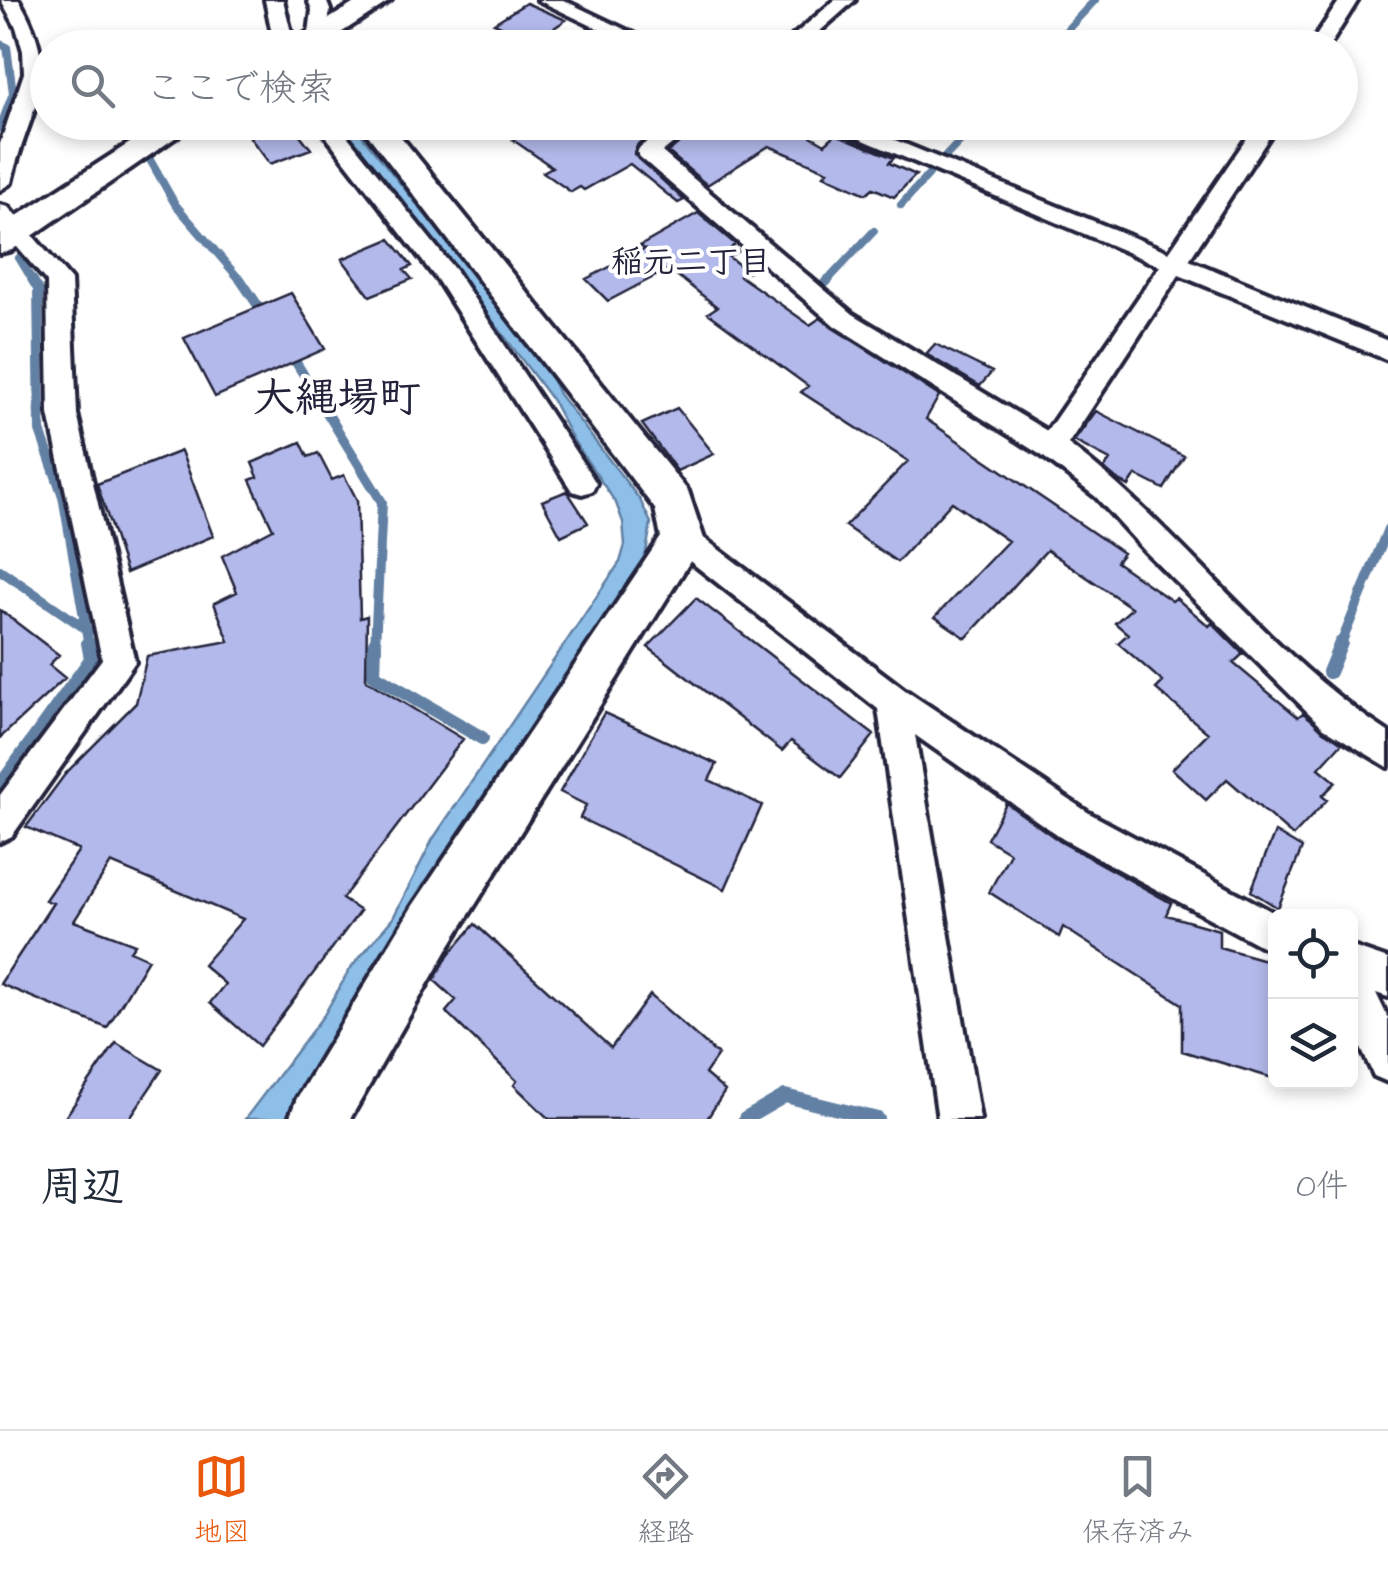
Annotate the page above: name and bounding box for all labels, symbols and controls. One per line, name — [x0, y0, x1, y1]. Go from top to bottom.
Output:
search box — [30, 30, 1358, 140]
icon: search — [65, 58, 120, 113]
text: ここで検索 — [145, 63, 335, 115]
district label: 稲元二丁目 — [611, 240, 771, 285]
district label: 大縄場町 — [253, 370, 421, 428]
map controls — [1268, 909, 1358, 1089]
button: locate — [1268, 909, 1358, 999]
button: layers — [1268, 999, 1358, 1089]
text: 周辺 — [40, 1159, 124, 1217]
text: 0件 — [1296, 1164, 1348, 1209]
tab: 地図 — [194, 1449, 250, 1552]
tab: 経路 — [638, 1449, 694, 1552]
tab: 保存済み — [1082, 1449, 1194, 1552]

